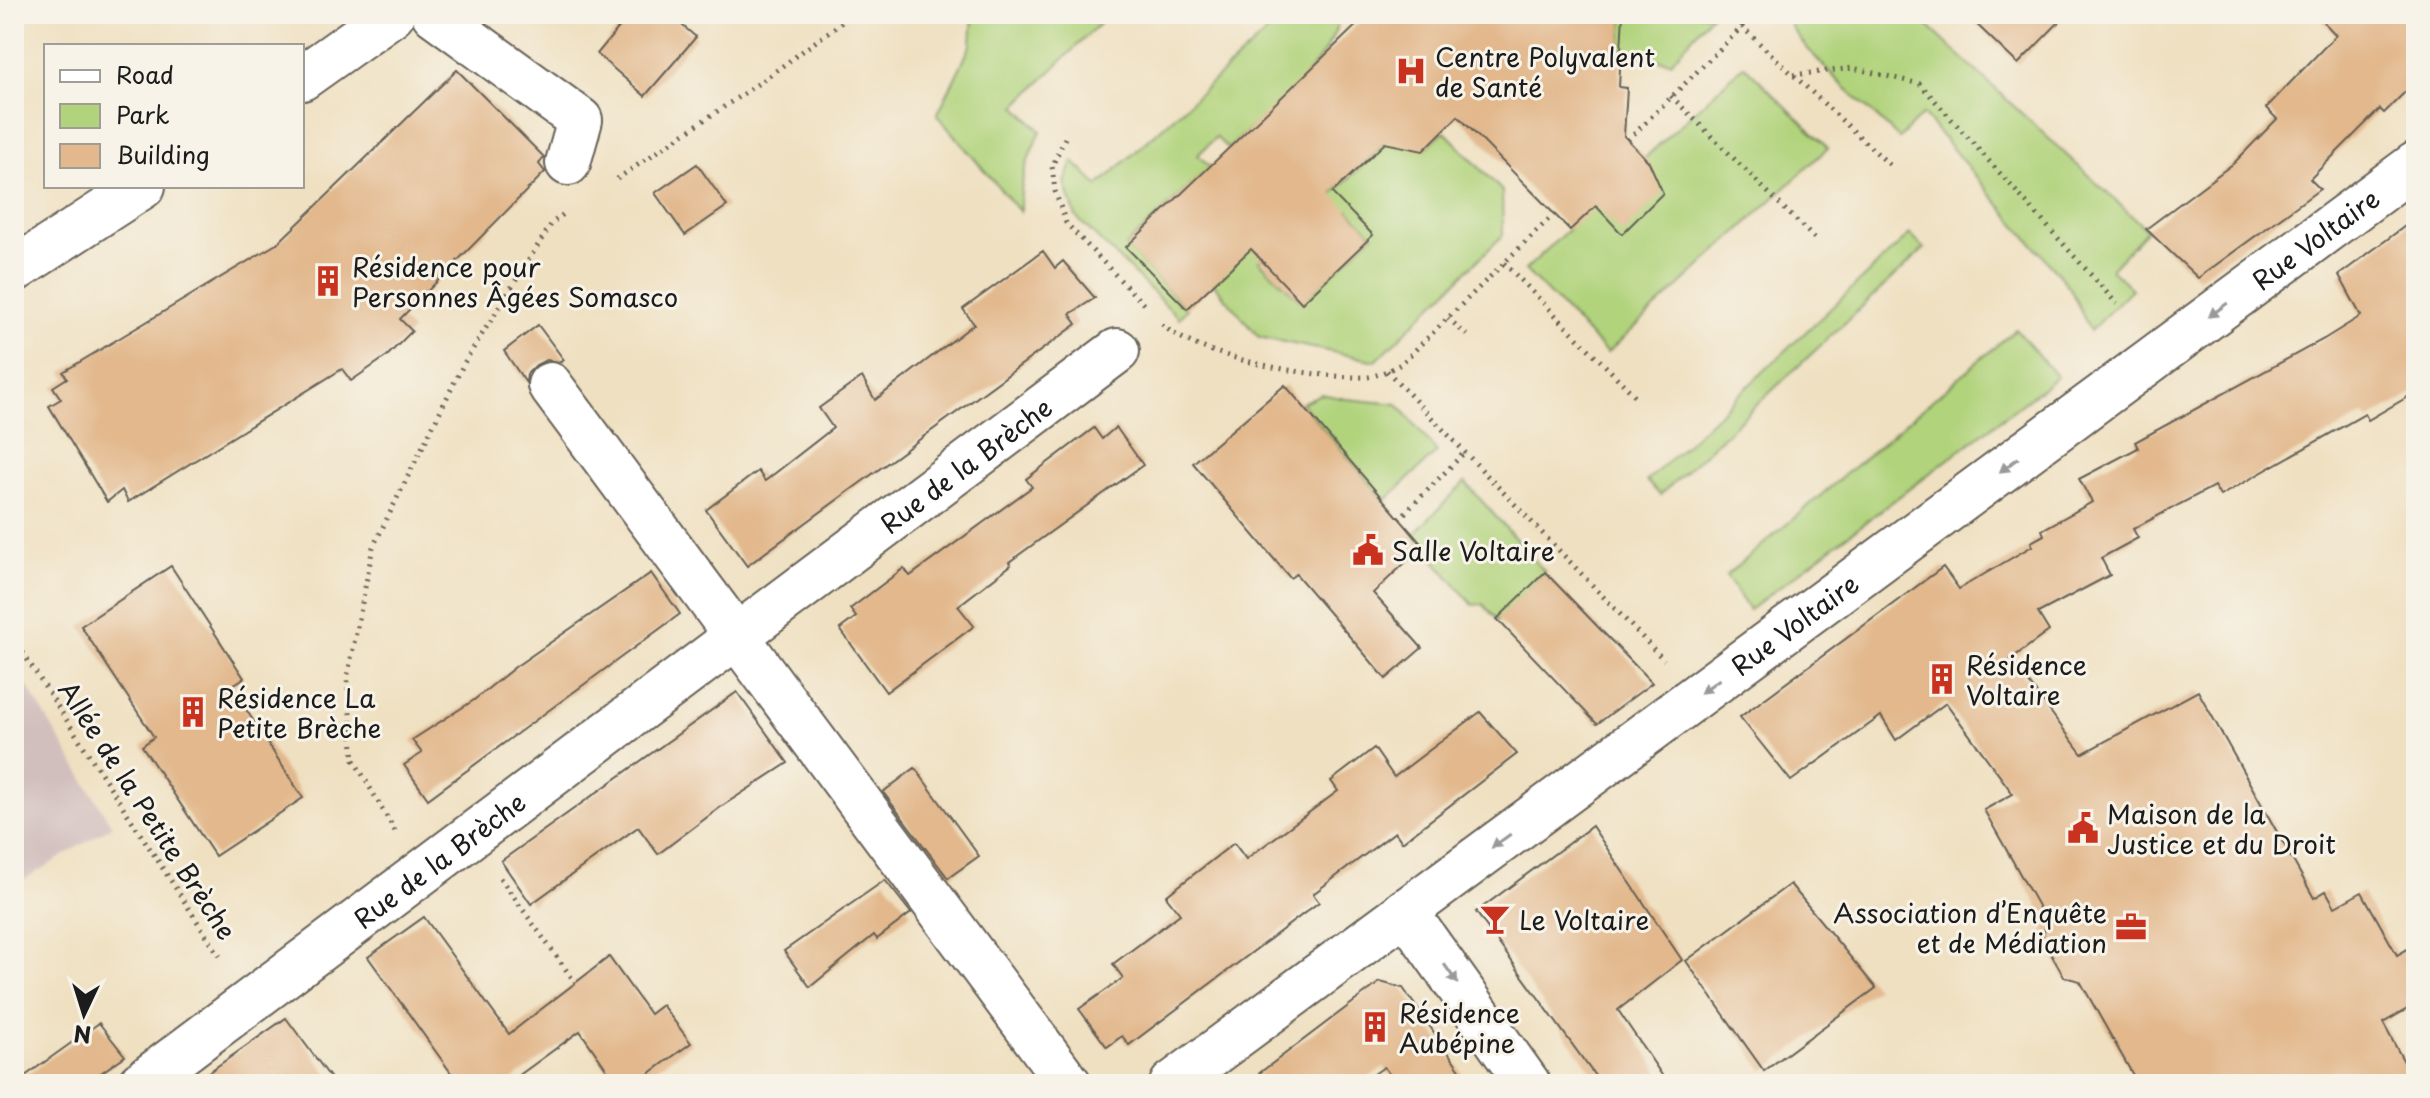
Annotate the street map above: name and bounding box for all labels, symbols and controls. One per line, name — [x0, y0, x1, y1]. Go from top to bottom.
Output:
place label: Centre Polyvalent de Santé — [1435, 37, 1655, 106]
legend — [44, 44, 304, 188]
hospital icon: Centre Polyvalent de Santé — [1394, 54, 1428, 88]
text: Road — [116, 56, 174, 92]
text: Park — [116, 96, 170, 132]
text: Building — [116, 136, 210, 172]
street label: Rue Voltaire — [2243, 178, 2387, 299]
place label: Résidence pour Personnes Âgées Somasco — [352, 247, 678, 316]
building icon: Résidence pour Personnes Âgées Somasco — [311, 264, 345, 298]
one-way arrow — [2208, 302, 2228, 318]
street label: Rue de la Brèche — [871, 387, 1060, 542]
one-way arrow — [1999, 457, 2020, 473]
place label: Salle Voltaire — [1392, 531, 1555, 570]
public building icon: Salle Voltaire — [1351, 533, 1385, 567]
street label: Rue Voltaire — [1722, 564, 1866, 684]
place label: Résidence Voltaire — [1966, 645, 2087, 714]
building icon: Résidence Voltaire — [1925, 662, 1959, 696]
street label: Allée de la Petite Brèche — [49, 673, 247, 947]
place label: Résidence La Petite Brèche — [217, 678, 381, 747]
one-way arrow — [1700, 678, 1720, 694]
building icon: Résidence La Petite Brèche — [176, 695, 210, 729]
street label: Rue de la Brèche — [345, 782, 533, 937]
place label: Maison de la Justice et du Droit — [2107, 794, 2336, 863]
public building icon: Maison de la Justice et du Droit — [2066, 811, 2100, 845]
one-way arrow — [1491, 832, 1511, 848]
place label: Association d’Enquête et de Médiation — [1833, 893, 2107, 962]
place label: Le Voltaire — [1519, 900, 1649, 939]
bar icon: Le Voltaire — [1478, 902, 1512, 936]
office icon: Association d’Enquête et de Médiation — [2114, 910, 2148, 944]
one-way arrow — [1443, 964, 1458, 985]
north arrow — [44, 974, 124, 1054]
place label: Résidence Aubépine — [1399, 993, 1520, 1062]
building icon: Résidence Aubépine — [1358, 1010, 1392, 1044]
text: N — [73, 1018, 92, 1053]

